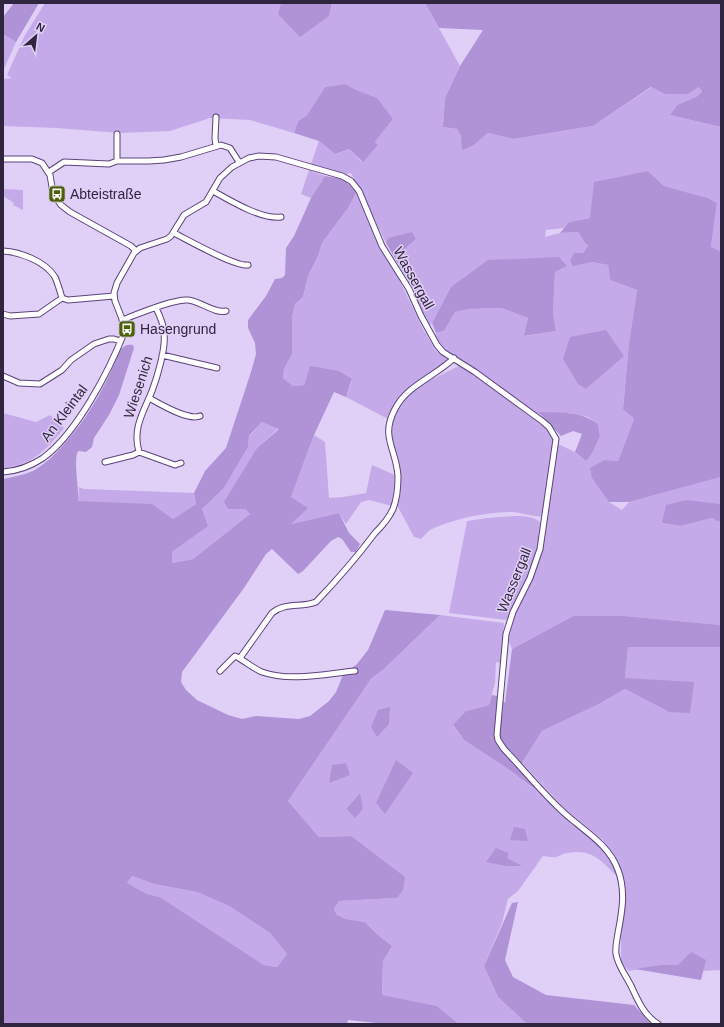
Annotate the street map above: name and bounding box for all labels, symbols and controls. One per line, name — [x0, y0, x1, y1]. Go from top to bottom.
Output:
north arrow — [16, 16, 56, 56]
text: N — [34, 20, 47, 34]
bus stop icon: Abteistraße — [47, 184, 67, 204]
place label: Abteistraße — [70, 186, 142, 202]
street label: Wassergall — [390, 244, 438, 312]
bus stop icon: Hasengrund — [117, 319, 137, 339]
place label: Hasengrund — [140, 321, 216, 337]
street label: Wiesenich — [120, 354, 156, 420]
street label: An Kleintal — [37, 381, 91, 445]
street label: Wassergall — [494, 545, 534, 615]

